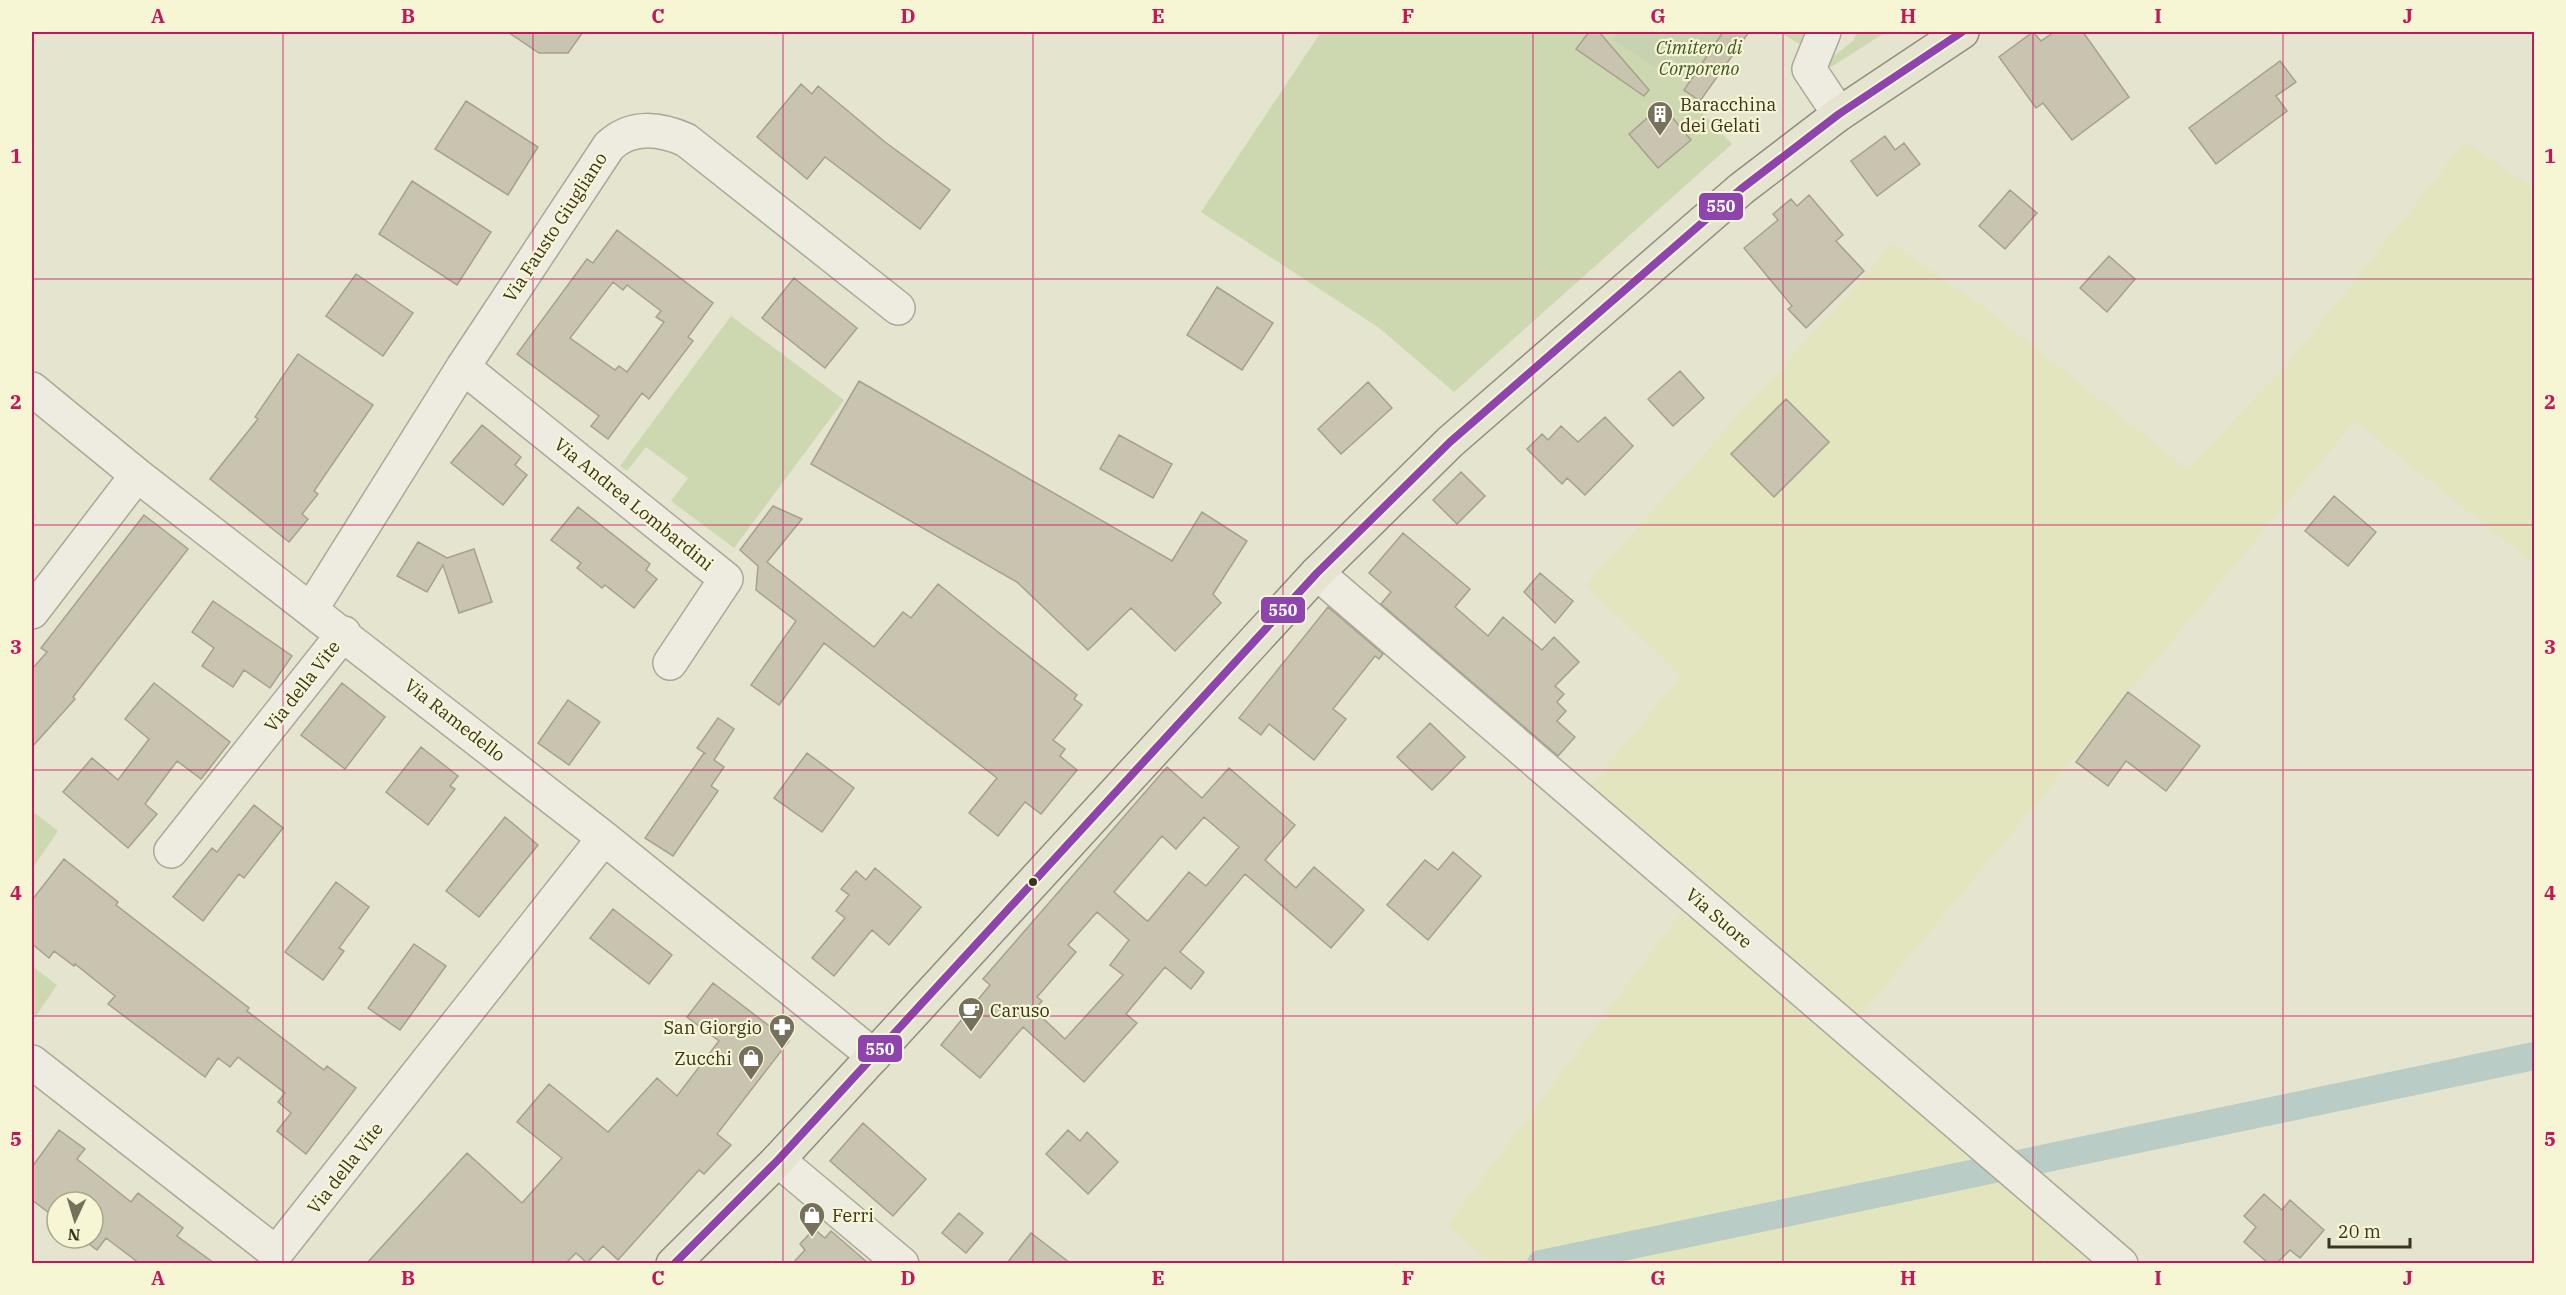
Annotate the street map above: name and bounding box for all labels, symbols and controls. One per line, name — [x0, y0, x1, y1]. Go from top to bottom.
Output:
text: A — [151, 2, 165, 29]
text: B — [401, 2, 415, 29]
text: C — [651, 2, 665, 29]
text: D — [900, 2, 916, 29]
text: E — [1151, 2, 1165, 29]
text: F — [1402, 2, 1414, 29]
text: G — [1650, 2, 1666, 29]
text: H — [1900, 2, 1916, 29]
text: I — [2154, 2, 2162, 29]
text: J — [2403, 2, 2413, 29]
park label: Cimitero di Corporeno — [1656, 36, 1743, 80]
place label: Baracchina dei Gelati — [1680, 93, 1776, 137]
building icon: Baracchina dei Gelati — [1645, 99, 1675, 137]
text: 1 — [10, 142, 22, 169]
text: 1 — [2544, 142, 2556, 169]
street label: Via Fausto Giugliano — [498, 148, 612, 306]
line badge: 550 — [1698, 192, 1744, 221]
text: 550 — [1707, 196, 1736, 216]
text: 2 — [10, 388, 22, 415]
text: 2 — [2544, 388, 2556, 415]
street label: Via Andrea Lombardini — [550, 433, 719, 576]
line badge: 550 — [1260, 596, 1306, 624]
text: 550 — [1269, 600, 1298, 620]
text: 3 — [10, 633, 22, 660]
text: 3 — [2544, 633, 2556, 660]
street label: Via della Vite — [259, 636, 345, 736]
street label: Via Ramedello — [400, 673, 510, 767]
unlabelled marker — [1027, 876, 1039, 888]
text: 4 — [10, 879, 22, 906]
text: 4 — [2544, 879, 2556, 906]
street label: Via Suore — [1681, 883, 1757, 953]
cafe icon: Caruso — [956, 995, 986, 1033]
place label: Caruso — [990, 999, 1050, 1022]
pharmacy icon: San Giorgio — [767, 1012, 797, 1050]
place label: San Giorgio — [664, 1016, 762, 1039]
line badge: 550 — [857, 1034, 903, 1063]
text: 550 — [866, 1039, 895, 1059]
shop icon: Zucchi — [736, 1043, 766, 1081]
place label: Zucchi — [674, 1047, 732, 1070]
street label: Via della Vite — [302, 1118, 388, 1218]
text: 5 — [10, 1125, 22, 1152]
text: 5 — [2544, 1125, 2556, 1152]
north arrow — [45, 1190, 105, 1250]
shop icon: Ferri — [797, 1200, 827, 1238]
place label: Ferri — [832, 1204, 874, 1227]
scale bar — [2329, 1211, 2410, 1249]
text: 20 m — [2338, 1220, 2381, 1243]
text: N — [67, 1225, 81, 1245]
text: A — [151, 1264, 165, 1291]
text: B — [401, 1264, 415, 1291]
text: C — [651, 1264, 665, 1291]
text: D — [900, 1264, 916, 1291]
text: E — [1151, 1264, 1165, 1291]
text: F — [1402, 1264, 1414, 1291]
text: G — [1650, 1264, 1666, 1291]
text: H — [1900, 1264, 1916, 1291]
text: I — [2154, 1264, 2162, 1291]
text: J — [2403, 1264, 2413, 1291]

